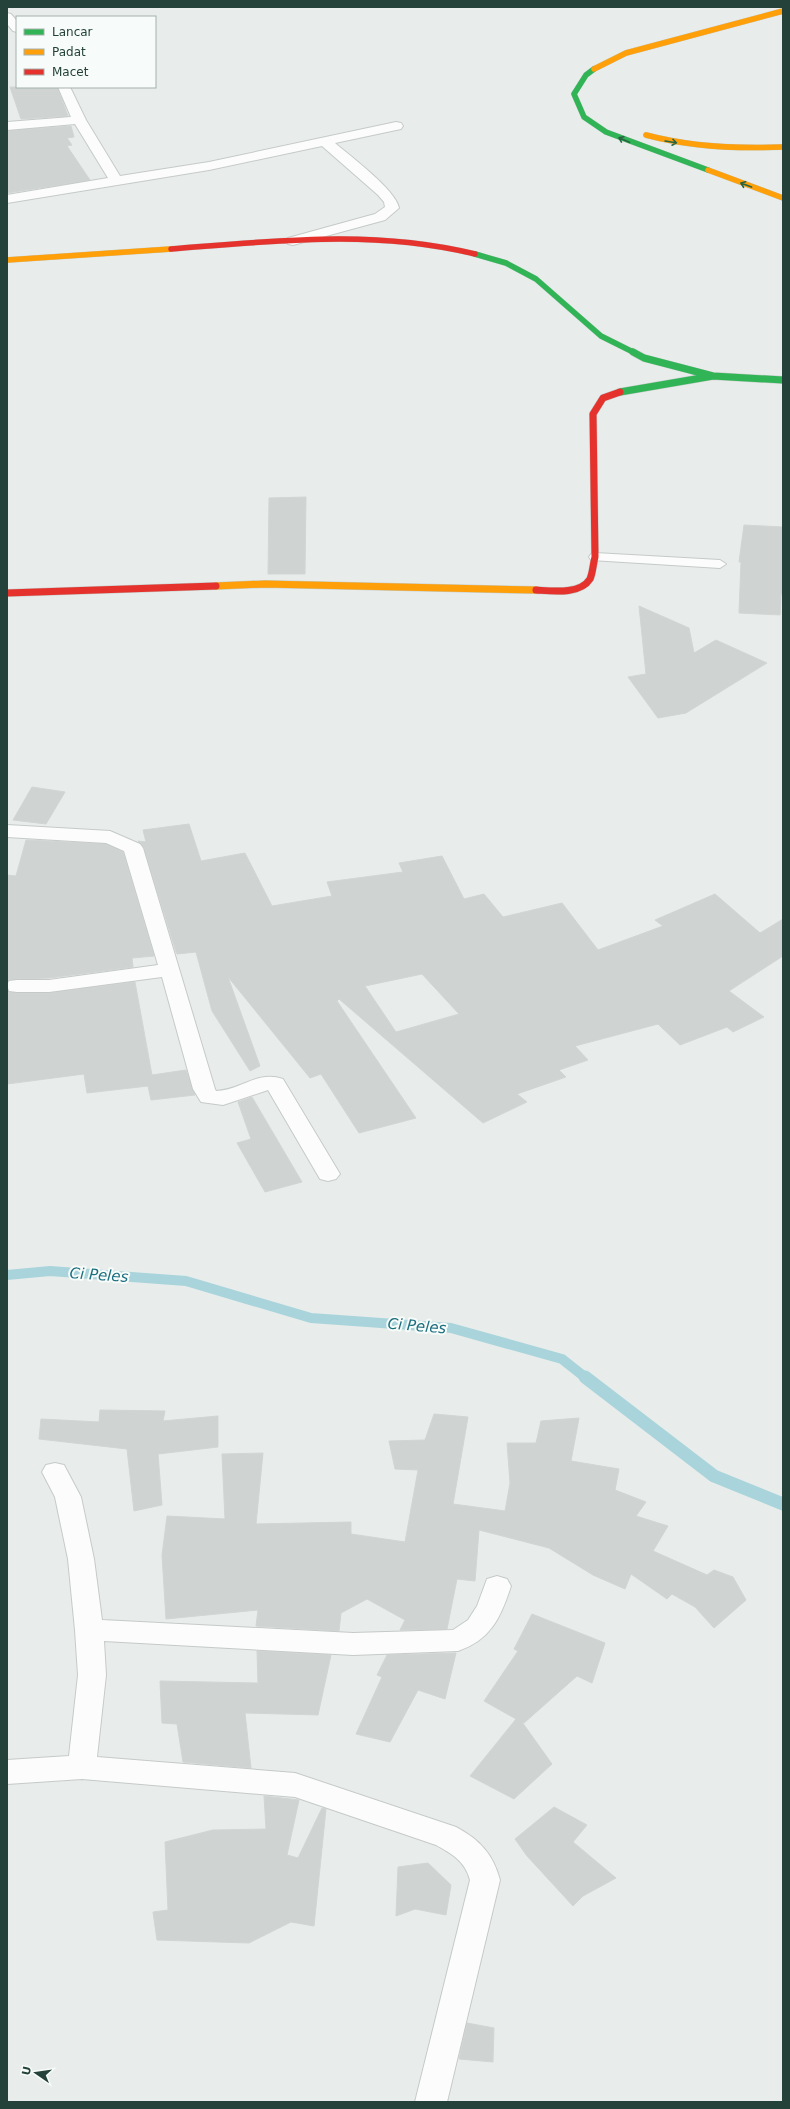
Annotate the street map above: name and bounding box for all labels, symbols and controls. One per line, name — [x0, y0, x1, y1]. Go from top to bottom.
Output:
legend — [16, 16, 156, 88]
text: Lancar — [52, 25, 93, 39]
text: Padat — [52, 45, 86, 59]
text: Macet — [52, 65, 89, 79]
one-way arrow — [619, 136, 631, 143]
one-way arrow — [664, 138, 677, 146]
one-way arrow — [741, 180, 753, 188]
water label: Ci Peles — [69, 1264, 129, 1286]
water label: Ci Peles — [387, 1314, 447, 1338]
north arrow — [16, 2053, 56, 2093]
text: U — [19, 2065, 34, 2077]

